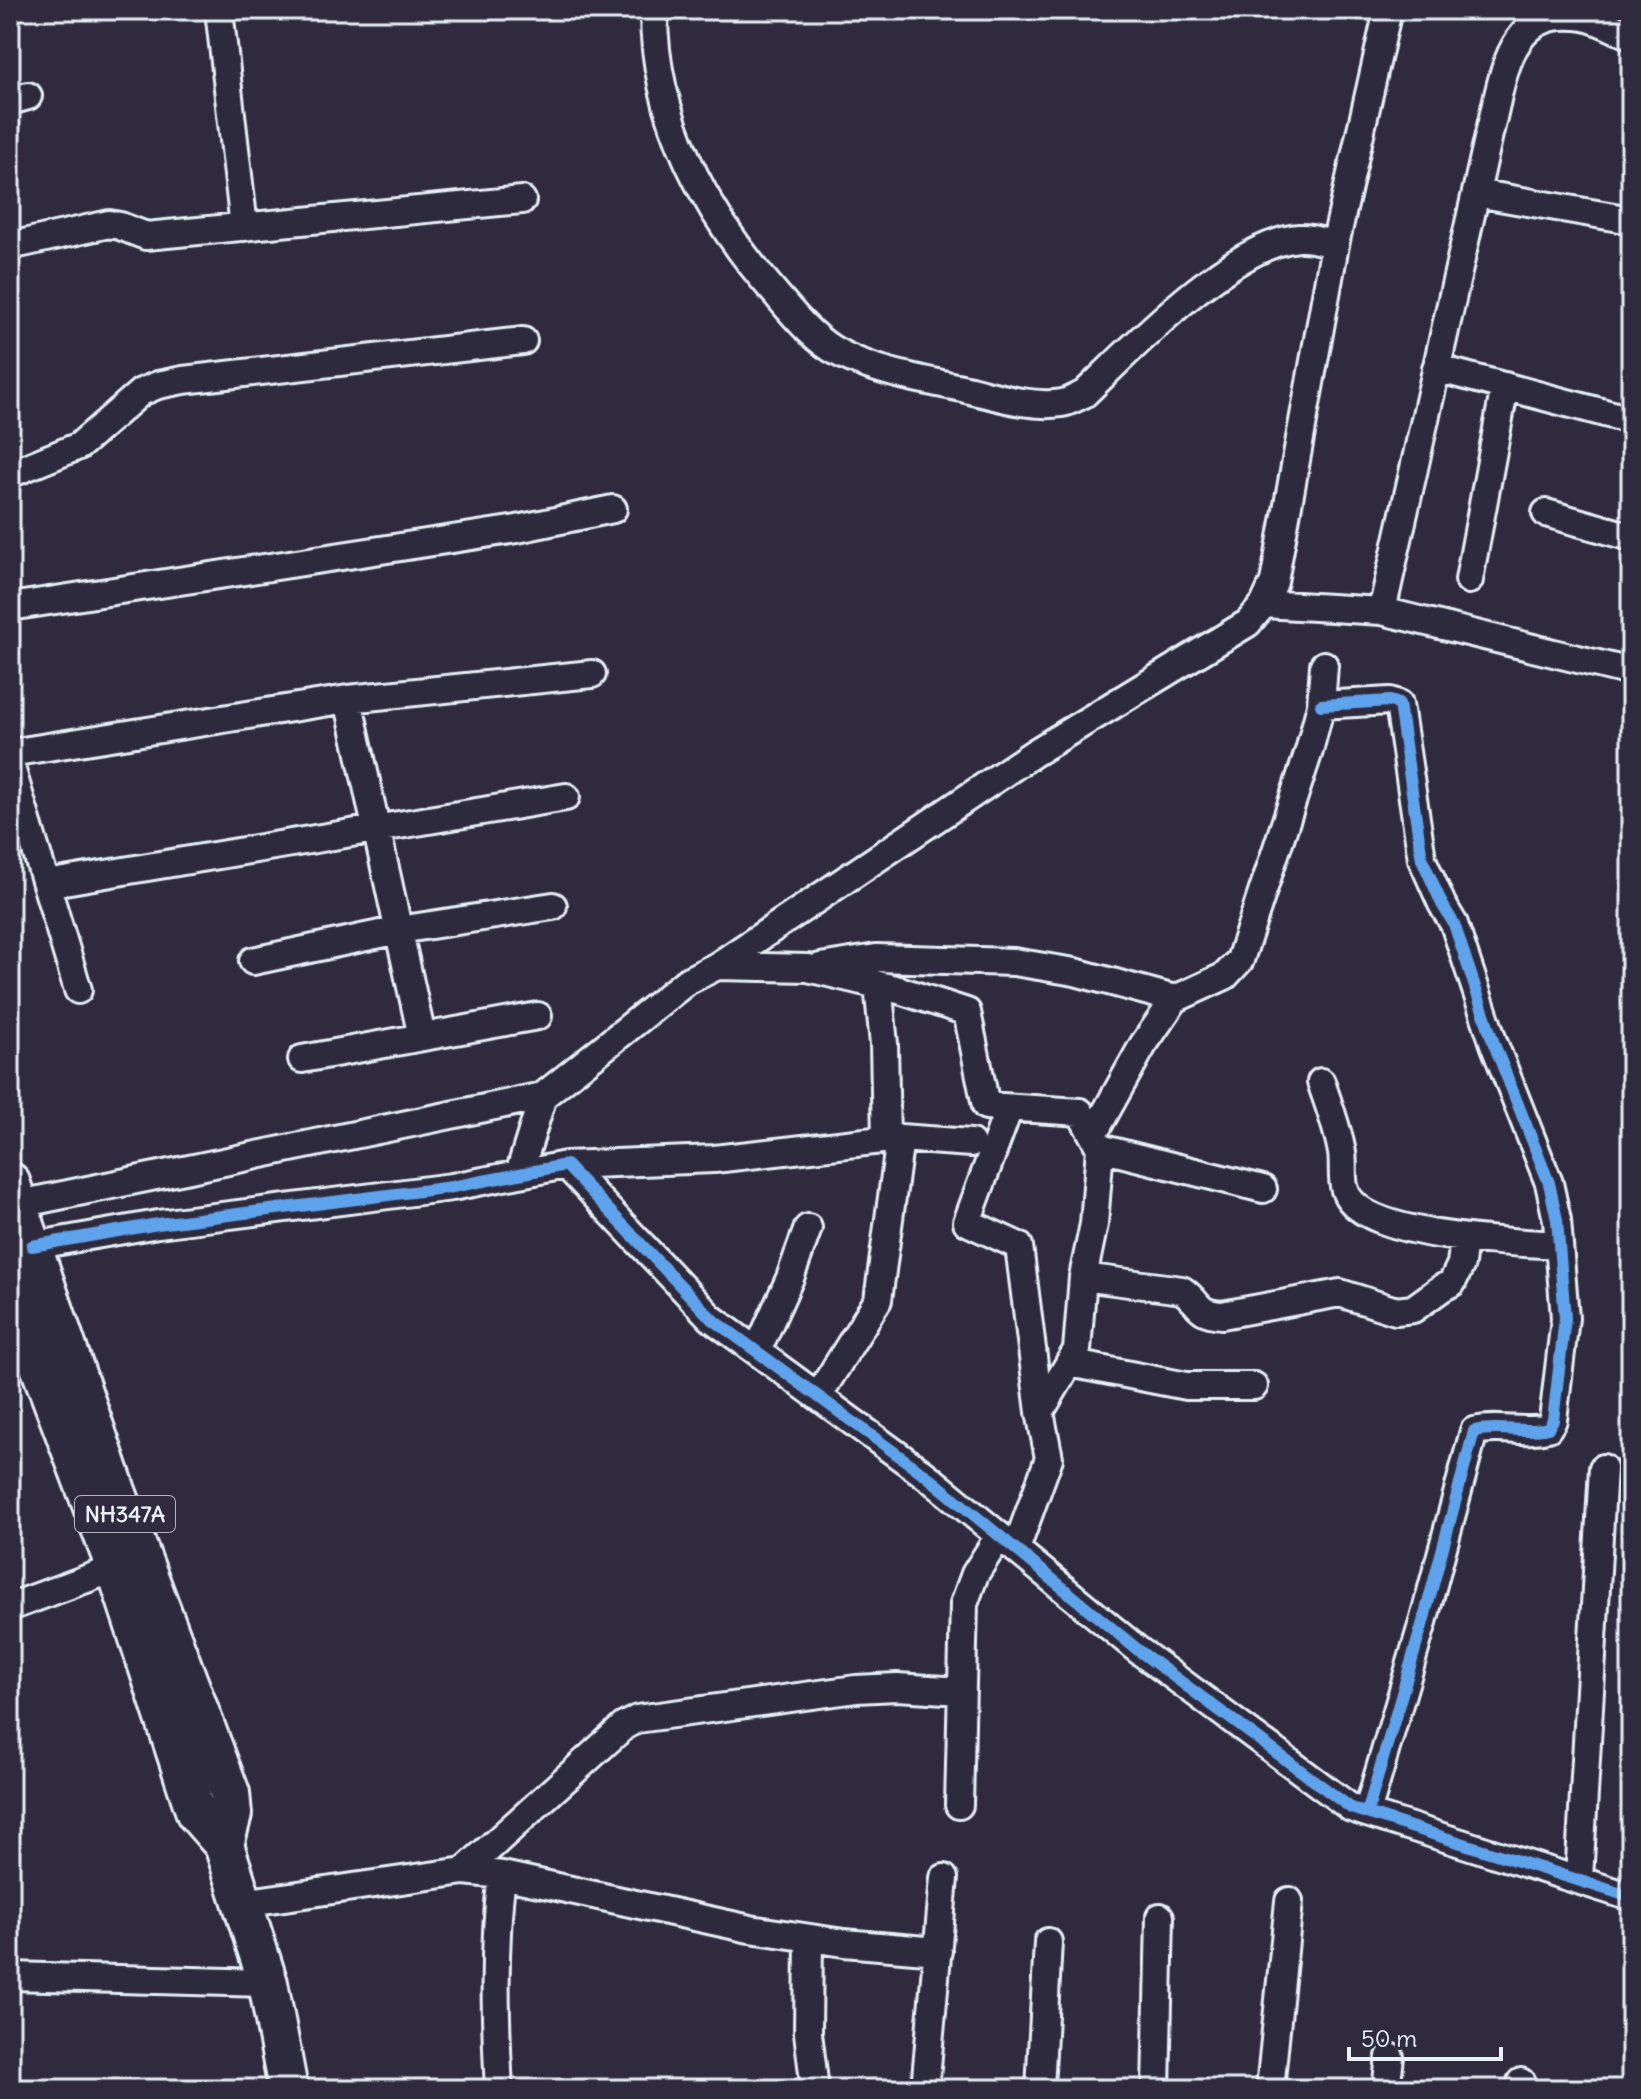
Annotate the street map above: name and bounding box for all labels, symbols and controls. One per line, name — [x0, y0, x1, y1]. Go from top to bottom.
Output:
road number: NH347A — [75, 1496, 175, 1532]
scale bar — [1349, 2011, 1501, 2061]
text: 50 m — [1361, 2023, 1417, 2053]

